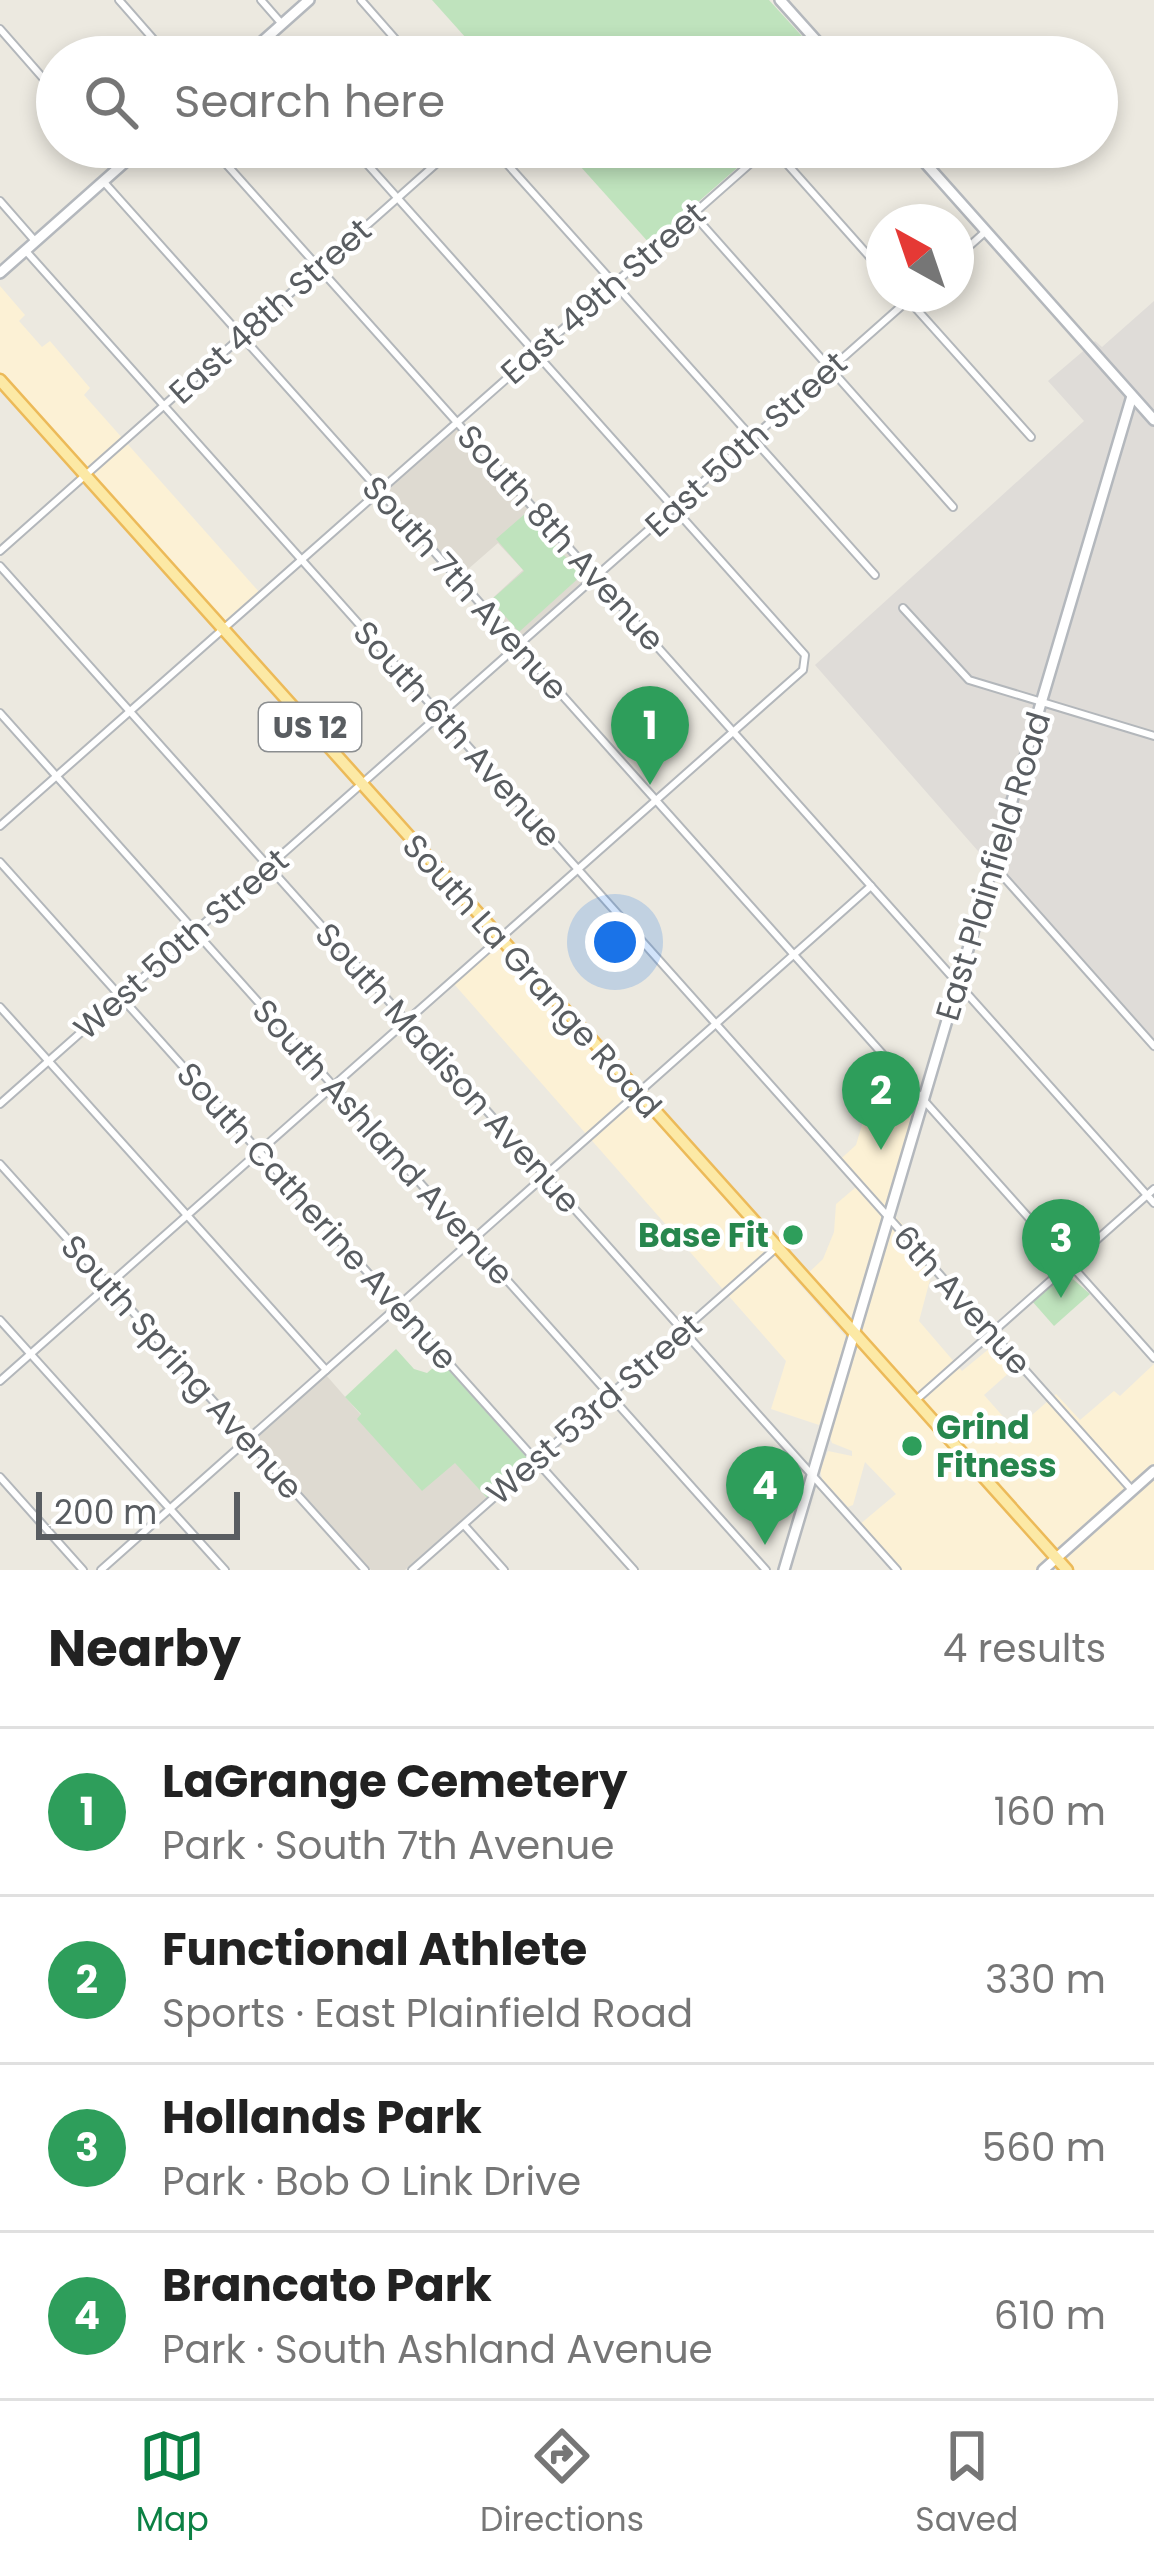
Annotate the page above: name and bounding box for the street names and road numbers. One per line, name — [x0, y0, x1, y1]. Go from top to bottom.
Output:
street label: East 49th Street — [490, 191, 716, 395]
street label: East 48th Street — [159, 207, 381, 415]
street label: East 50th Street — [635, 340, 857, 548]
street label: South 8th Avenue — [446, 414, 676, 662]
street label: South 7th Avenue — [351, 465, 579, 711]
street label: South 6th Avenue — [342, 610, 572, 858]
road number: US 12 — [259, 703, 361, 751]
street label: East Plainfield Road — [924, 706, 1062, 1026]
street label: South La Grange Road — [392, 824, 672, 1128]
street label: West 50th Street — [63, 837, 299, 1051]
street label: South Madison Avenue — [304, 912, 592, 1224]
street label: South Ashland Avenue — [242, 989, 524, 1295]
street label: South Catherine Avenue — [166, 1052, 468, 1380]
street label: 6th Avenue — [882, 1215, 1042, 1385]
street label: South Spring Avenue — [50, 1224, 314, 1510]
street label: West 53rd Street — [476, 1302, 712, 1516]

